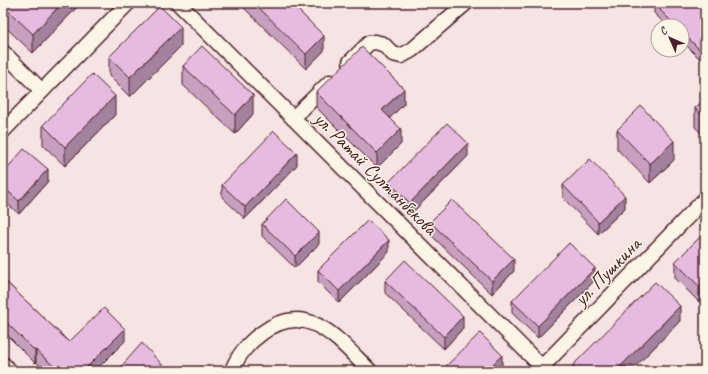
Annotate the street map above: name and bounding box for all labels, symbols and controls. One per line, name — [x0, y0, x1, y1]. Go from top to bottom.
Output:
north arrow — [650, 18, 690, 58]
text: С — [656, 23, 671, 38]
street label: ул. Ратай Султанбекова — [308, 106, 444, 242]
street label: ул. Пушкина — [568, 230, 647, 312]

